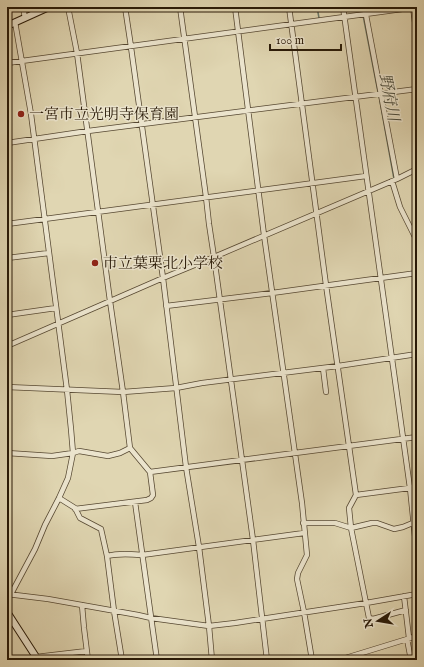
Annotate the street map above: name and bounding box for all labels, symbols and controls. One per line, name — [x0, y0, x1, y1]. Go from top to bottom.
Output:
scale bar — [270, 26, 341, 52]
text: 100 m — [276, 33, 304, 48]
water label: 野府川 — [374, 72, 403, 125]
place label: 一宮市立光明寺保育園 — [29, 105, 179, 124]
marker: 一宮市立光明寺保育園 — [16, 109, 26, 119]
place label: 市立葉栗北小学校 — [103, 254, 223, 273]
marker: 市立葉栗北小学校 — [90, 258, 100, 268]
north arrow — [358, 601, 398, 641]
text: N — [361, 616, 377, 630]

